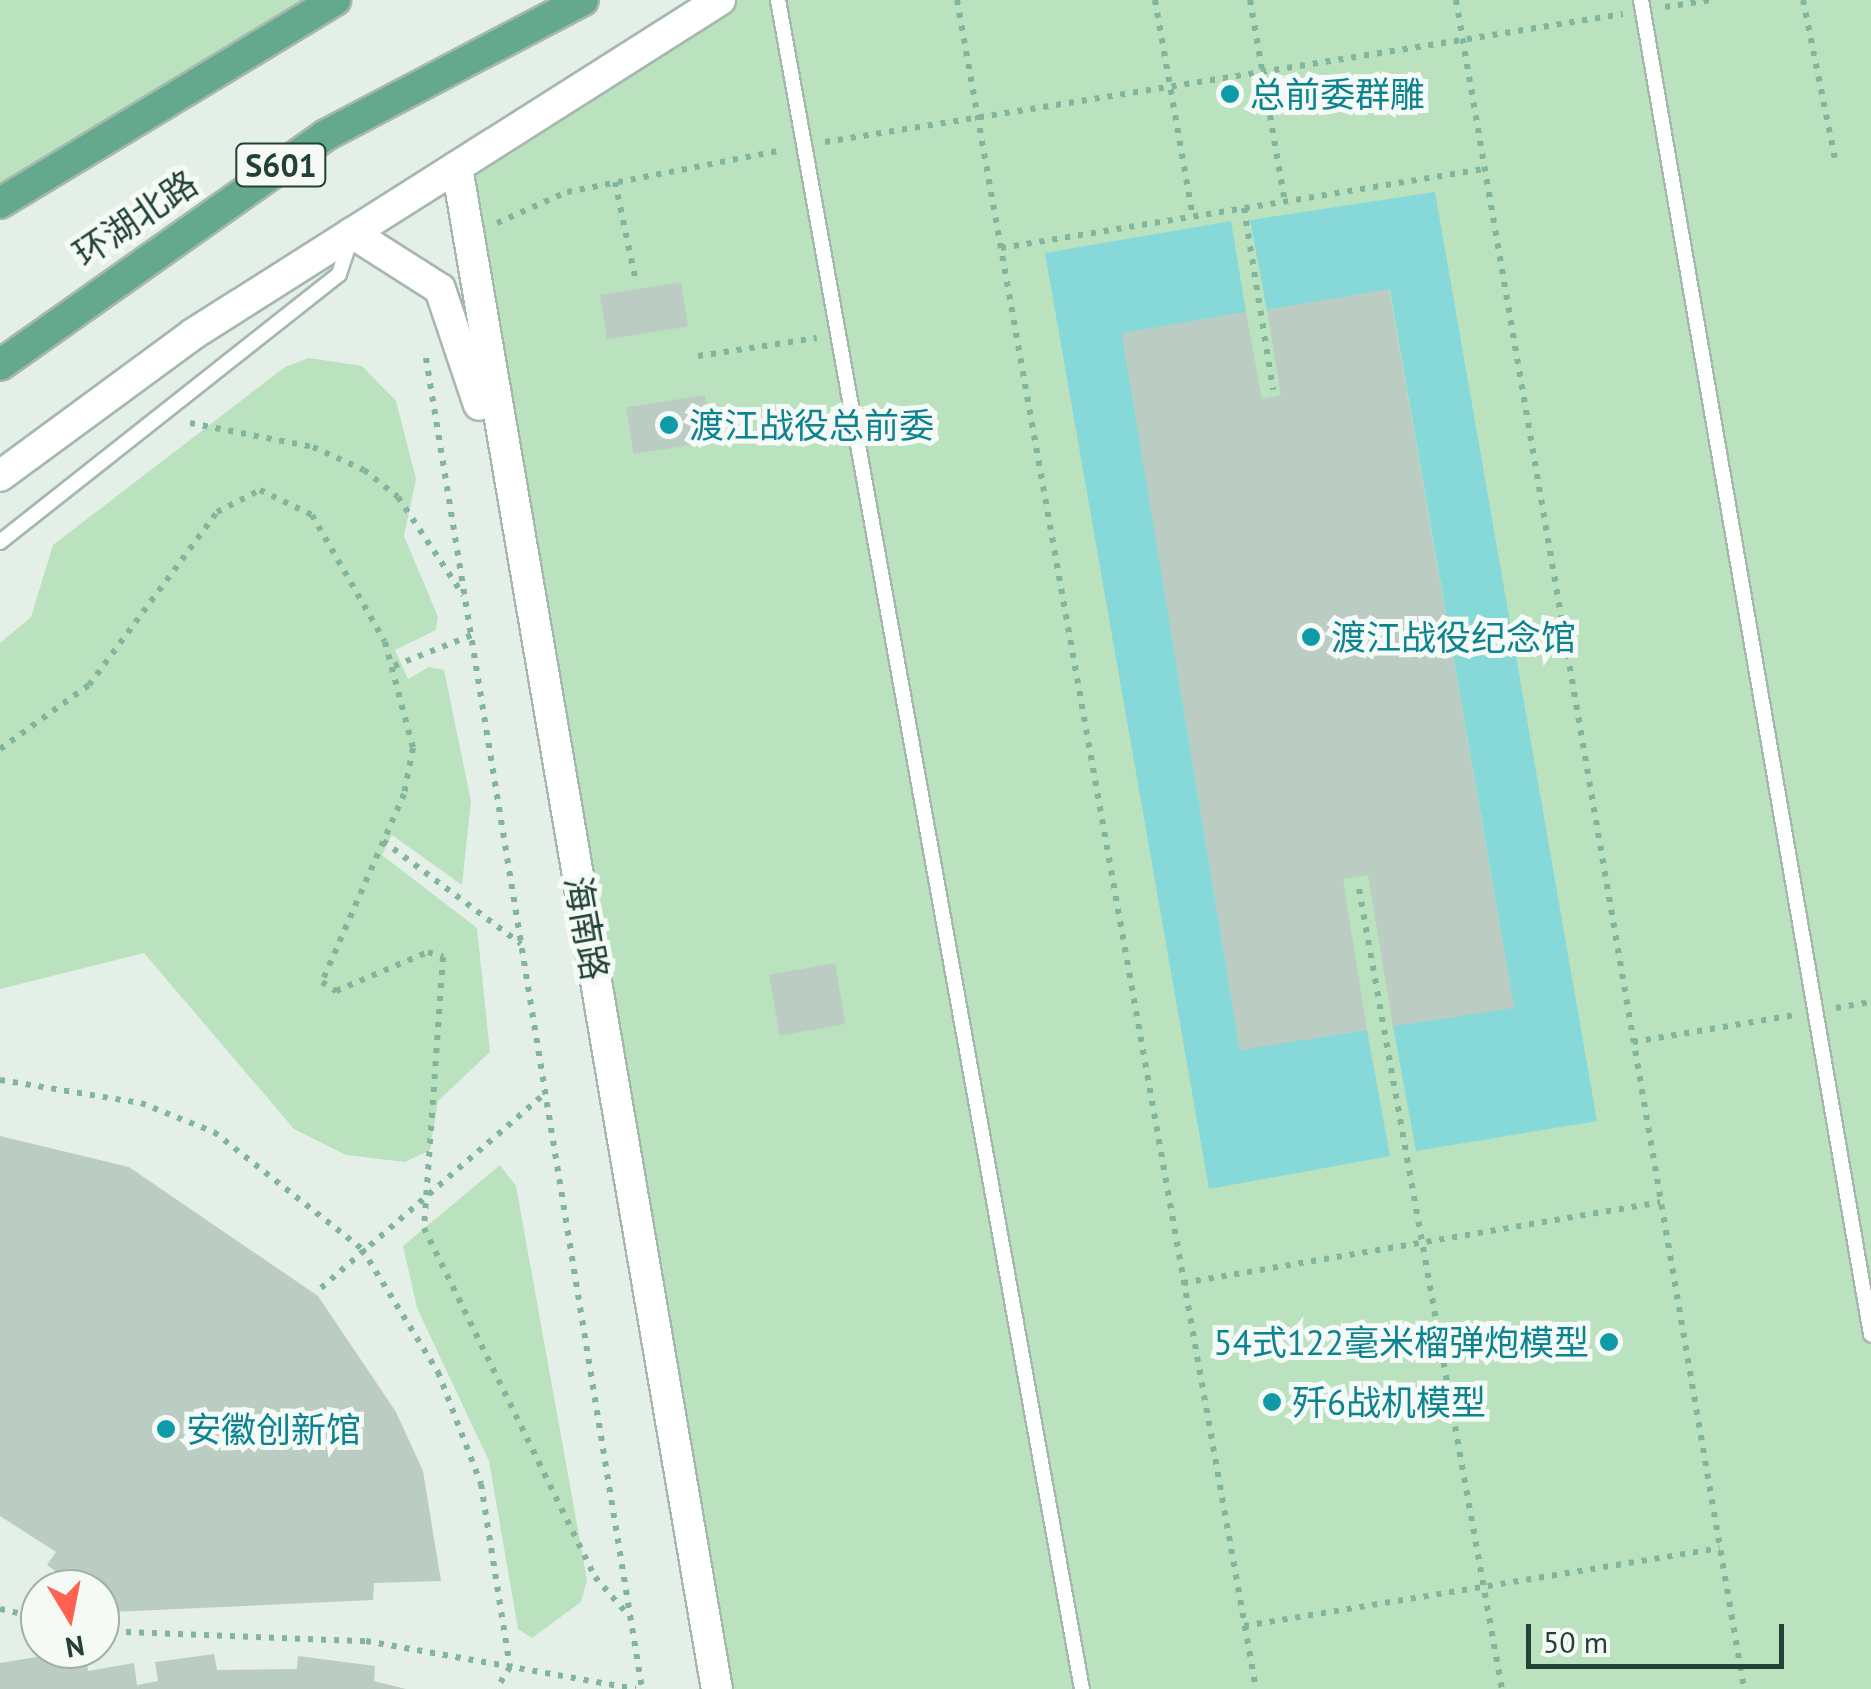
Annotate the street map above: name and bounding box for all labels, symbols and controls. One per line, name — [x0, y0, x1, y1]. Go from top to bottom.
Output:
place label: 总前委群雕 — [1250, 73, 1425, 115]
marker: 总前委群雕 — [1219, 83, 1241, 105]
road number: S601 — [234, 138, 328, 192]
street label: 环湖北路 — [65, 161, 205, 275]
place label: 渡江战役总前委 — [689, 404, 934, 446]
marker: 渡江战役总前委 — [658, 414, 680, 436]
place label: 渡江战役纪念馆 — [1331, 616, 1576, 658]
marker: 渡江战役纪念馆 — [1300, 626, 1322, 648]
street label: 海南路 — [557, 873, 617, 983]
place label: 54式122毫米榴弹炮模型 — [1214, 1321, 1589, 1363]
marker: 54式122毫米榴弹炮模型 — [1598, 1331, 1620, 1353]
place label: 歼6战机模型 — [1292, 1381, 1486, 1423]
marker: 歼6战机模型 — [1261, 1391, 1283, 1413]
place label: 安徽创新馆 — [186, 1408, 361, 1450]
marker: 安徽创新馆 — [155, 1418, 177, 1440]
north arrow — [20, 1569, 120, 1669]
scale bar — [1531, 1604, 1788, 1666]
text: 50 m — [1543, 1622, 1608, 1661]
text: N — [63, 1627, 87, 1667]

